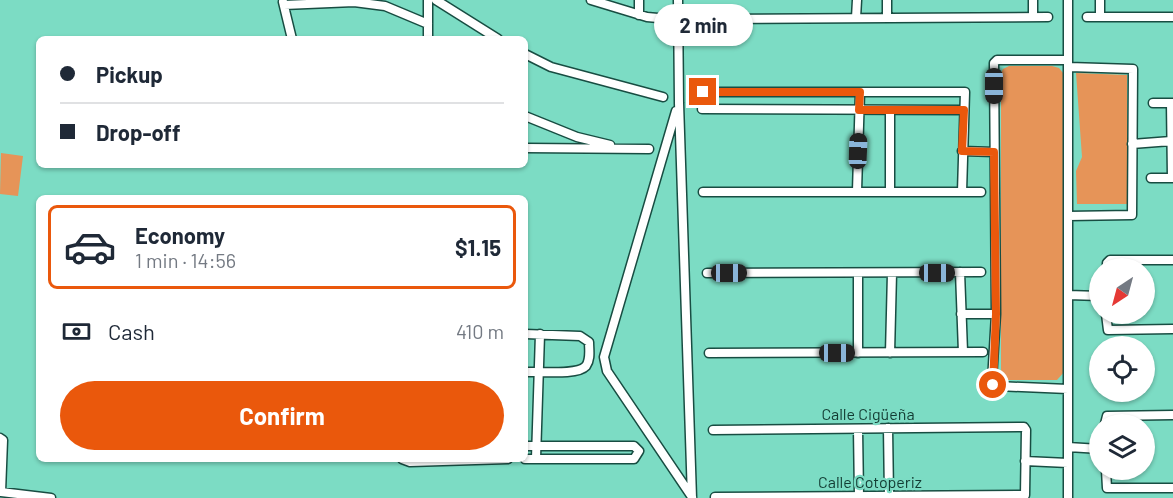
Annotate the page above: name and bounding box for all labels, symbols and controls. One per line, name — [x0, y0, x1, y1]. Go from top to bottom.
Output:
callout: 2 min — [654, 5, 752, 47]
text: 2 min — [680, 13, 727, 37]
text: Pickup — [96, 61, 163, 87]
car — [985, 68, 1003, 104]
route end — [689, 78, 716, 105]
text: Drop-off — [96, 119, 180, 145]
car — [848, 133, 868, 169]
icon: car — [63, 220, 117, 274]
text: Economy — [135, 222, 225, 248]
text: $1.15 — [455, 234, 501, 260]
text: 1 min · 14:56 — [135, 248, 236, 272]
north arrow — [1089, 258, 1155, 324]
map controls — [1089, 258, 1155, 480]
car — [711, 264, 747, 282]
car — [919, 264, 955, 282]
icon: cash — [60, 315, 93, 348]
text: Cash — [108, 318, 155, 344]
text: 410 m — [456, 319, 504, 343]
button: locate — [1089, 336, 1155, 402]
car — [819, 344, 855, 362]
route start — [979, 371, 1006, 398]
button: Confirm — [60, 381, 504, 450]
street label: Calle Cigüeña — [821, 404, 915, 423]
button: layers — [1089, 414, 1155, 480]
street label: Calle Cotoperiz — [818, 472, 922, 491]

